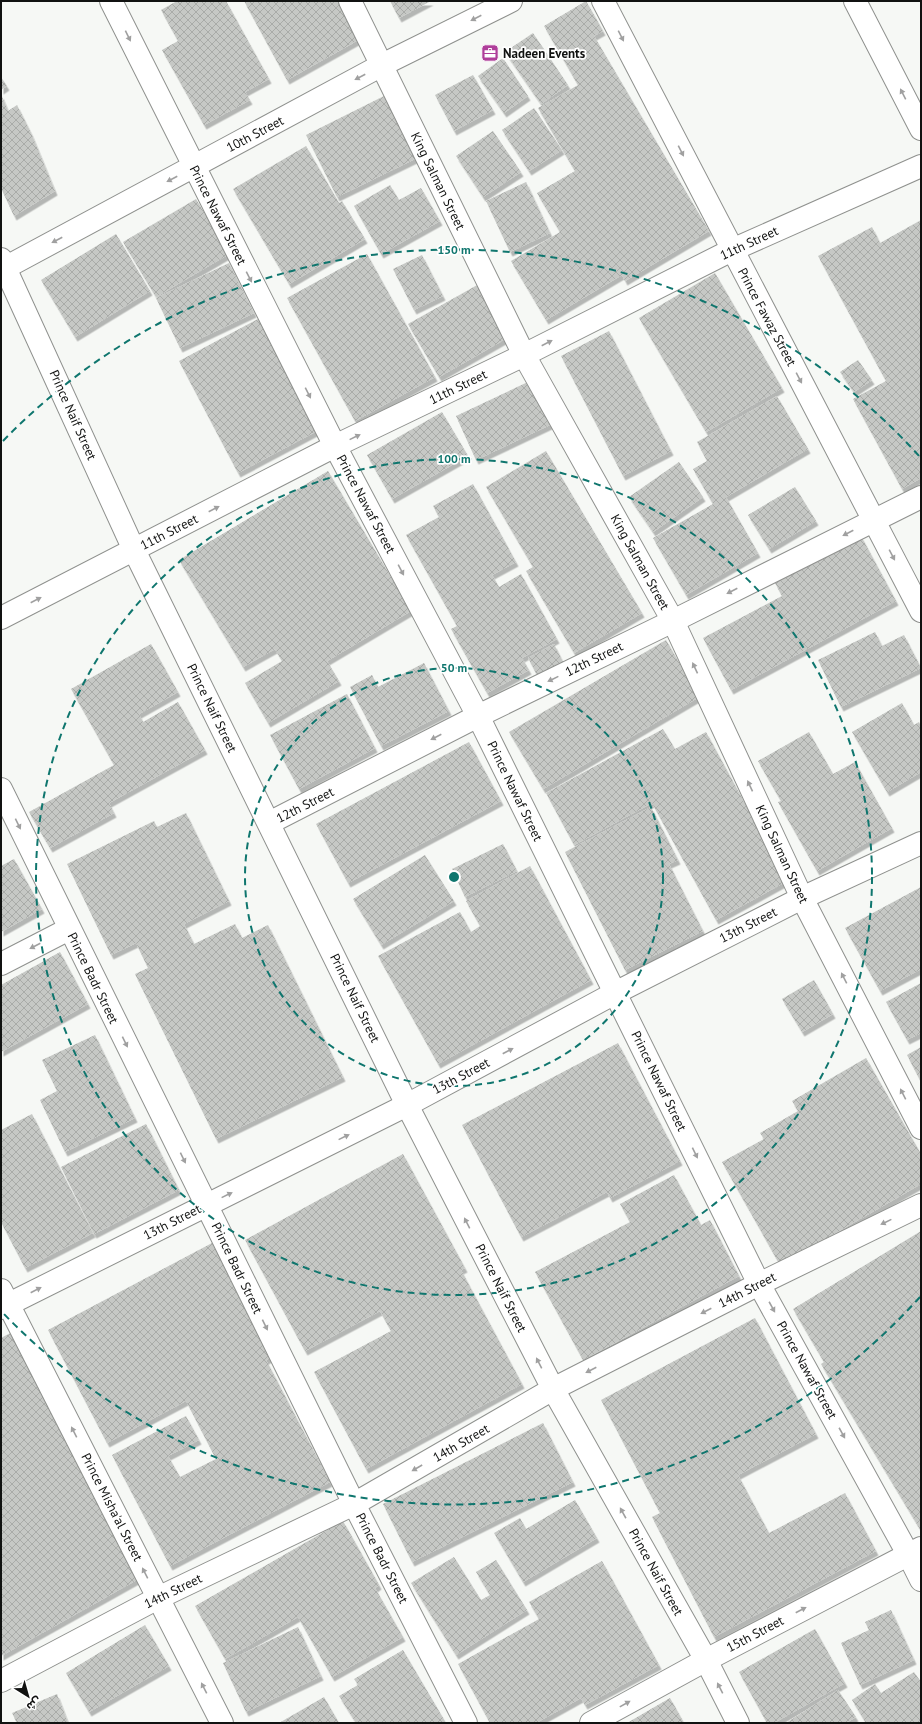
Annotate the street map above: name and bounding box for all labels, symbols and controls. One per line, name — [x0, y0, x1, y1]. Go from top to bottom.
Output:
one-way arrow — [470, 15, 482, 22]
one-way arrow — [125, 30, 131, 42]
one-way arrow — [618, 30, 625, 41]
office icon: Nadeen Events — [480, 43, 500, 63]
place label: Nadeen Events — [503, 45, 586, 62]
one-way arrow — [354, 74, 366, 81]
one-way arrow — [900, 89, 906, 100]
street label: 10th Street — [223, 112, 287, 156]
street label: King Salman Street — [407, 129, 469, 233]
one-way arrow — [678, 145, 684, 157]
street label: Prince Nawaf Street — [186, 162, 251, 268]
one-way arrow — [166, 176, 178, 182]
street label: 11th Street — [717, 222, 781, 264]
one-way arrow — [51, 237, 63, 243]
text: 150 m — [437, 242, 471, 257]
street label: Prince Fawaz Street — [734, 265, 800, 370]
one-way arrow — [246, 271, 253, 283]
one-way arrow — [541, 340, 553, 346]
street label: 11th Street — [426, 365, 490, 408]
street label: Prince Naif Street — [46, 367, 101, 463]
one-way arrow — [796, 372, 803, 384]
one-way arrow — [305, 387, 312, 399]
one-way arrow — [349, 434, 360, 440]
text: 100 m — [437, 451, 471, 466]
street label: Prince Nawaf Street — [333, 452, 399, 557]
one-way arrow — [208, 506, 219, 512]
street label: 11th Street — [137, 510, 201, 554]
street label: King Salman Street — [607, 511, 674, 613]
one-way arrow — [843, 530, 854, 536]
one-way arrow — [889, 549, 896, 561]
one-way arrow — [398, 565, 404, 576]
one-way arrow — [727, 588, 738, 594]
one-way arrow — [30, 597, 41, 603]
street label: 12th Street — [562, 637, 626, 680]
text: 50 m — [441, 660, 467, 675]
street label: Prince Naif Street — [183, 661, 241, 756]
one-way arrow — [692, 662, 698, 674]
one-way arrow — [547, 676, 559, 682]
one-way arrow — [431, 734, 442, 740]
street label: Prince Nawaf Street — [483, 738, 547, 844]
one-way arrow — [747, 780, 753, 792]
street label: 12th Street — [273, 783, 337, 827]
street label: King Salman Street — [752, 802, 813, 907]
one-way arrow — [15, 819, 21, 830]
centre of rings — [447, 870, 461, 884]
street label: 13th Street — [716, 903, 780, 947]
street label: Prince Badr Street — [64, 930, 123, 1027]
one-way arrow — [29, 943, 41, 950]
street label: Prince Naif Street — [326, 951, 384, 1046]
one-way arrow — [840, 972, 847, 984]
street label: Prince Nawaf Street — [627, 1028, 691, 1134]
one-way arrow — [122, 1036, 128, 1047]
one-way arrow — [503, 1047, 514, 1054]
street label: 13th Street — [429, 1054, 493, 1098]
one-way arrow — [900, 1088, 906, 1100]
one-way arrow — [338, 1134, 349, 1140]
one-way arrow — [692, 1148, 698, 1159]
one-way arrow — [180, 1152, 186, 1164]
one-way arrow — [221, 1192, 233, 1198]
street label: 13th Street — [140, 1200, 204, 1244]
one-way arrow — [464, 1217, 470, 1228]
one-way arrow — [880, 1219, 892, 1225]
street label: Prince Badr Street — [208, 1220, 267, 1317]
street label: Prince Naif Street — [471, 1241, 531, 1336]
street label: 14th Street — [715, 1268, 779, 1312]
one-way arrow — [30, 1287, 42, 1294]
one-way arrow — [769, 1301, 776, 1313]
one-way arrow — [701, 1307, 712, 1314]
street label: Prince Nawaf Street — [773, 1318, 841, 1423]
one-way arrow — [262, 1319, 268, 1330]
one-way arrow — [536, 1357, 542, 1369]
one-way arrow — [585, 1367, 596, 1373]
street label: 14th Street — [430, 1420, 493, 1466]
one-way arrow — [70, 1426, 77, 1437]
one-way arrow — [838, 1427, 845, 1439]
street label: Prince Misha'al Street — [77, 1450, 147, 1564]
one-way arrow — [411, 1465, 422, 1472]
one-way arrow — [619, 1507, 626, 1519]
street label: Prince Badr Street — [352, 1510, 412, 1607]
street label: Prince Naif Street — [625, 1525, 687, 1619]
one-way arrow — [142, 1567, 148, 1578]
street label: 14th Street — [141, 1569, 205, 1612]
one-way arrow — [796, 1607, 807, 1613]
street label: 15th Street — [723, 1612, 787, 1656]
north arrow — [8, 1676, 48, 1716]
one-way arrow — [717, 1682, 723, 1694]
one-way arrow — [201, 1683, 208, 1694]
text: ش — [24, 1694, 44, 1714]
one-way arrow — [619, 1701, 631, 1708]

